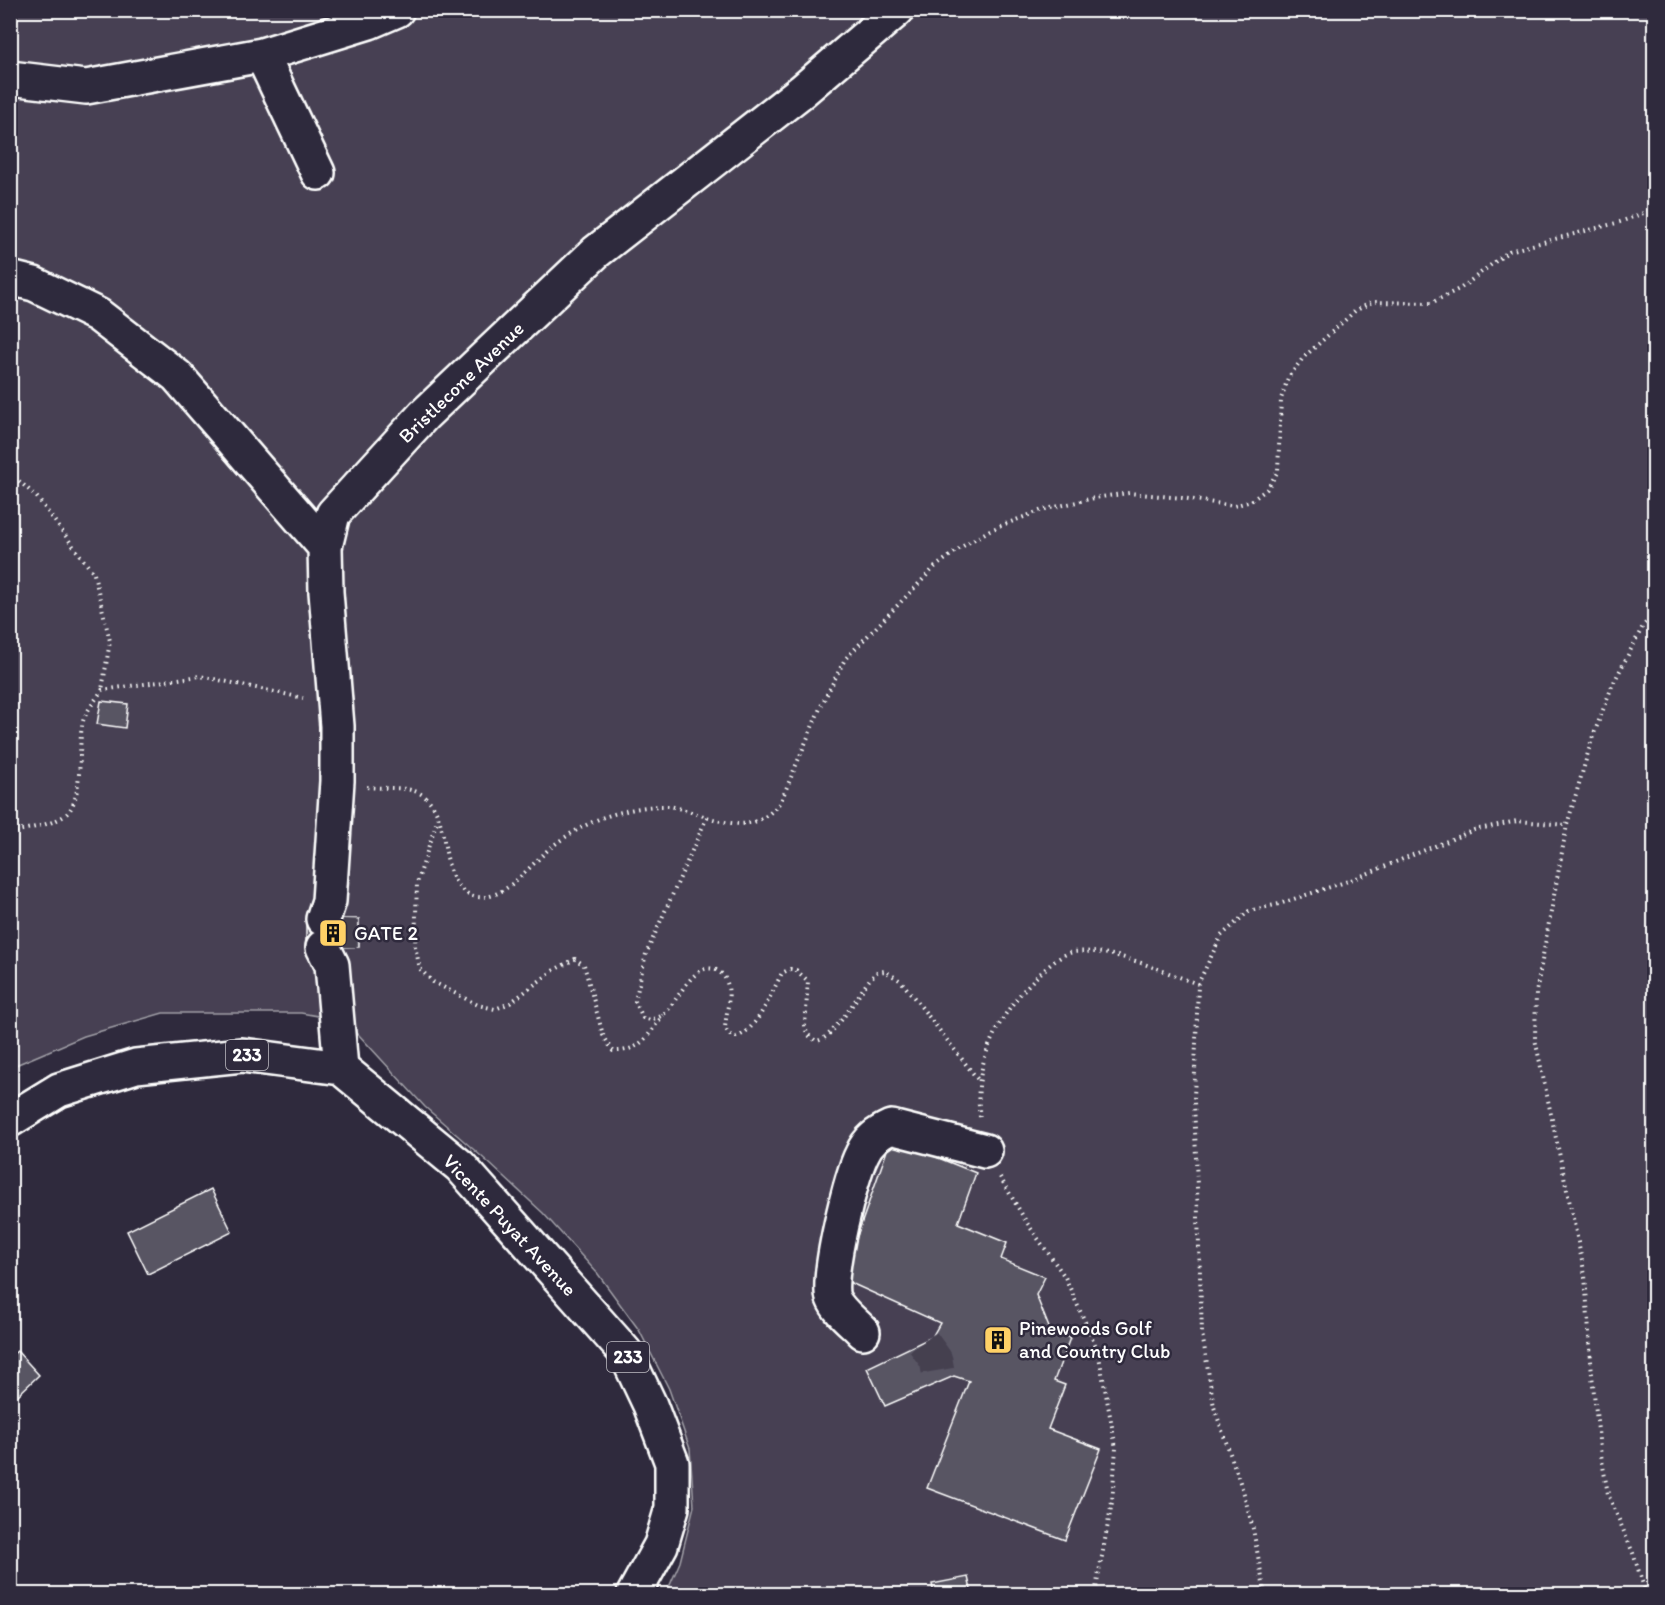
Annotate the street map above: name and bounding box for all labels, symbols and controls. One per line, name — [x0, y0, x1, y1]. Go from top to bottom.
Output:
street label: Bristlecone Avenue — [393, 316, 529, 448]
building icon: GATE 2 — [317, 917, 349, 949]
place label: GATE 2 — [354, 921, 418, 945]
road number: 233 — [226, 1040, 268, 1070]
street label: Vicente Puyat Avenue — [438, 1149, 582, 1301]
place label: Pinewoods Golf and Country Club — [1019, 1316, 1170, 1363]
building icon: Pinewoods Golf and Country Club — [982, 1324, 1014, 1356]
road number: 233 — [607, 1342, 649, 1372]

